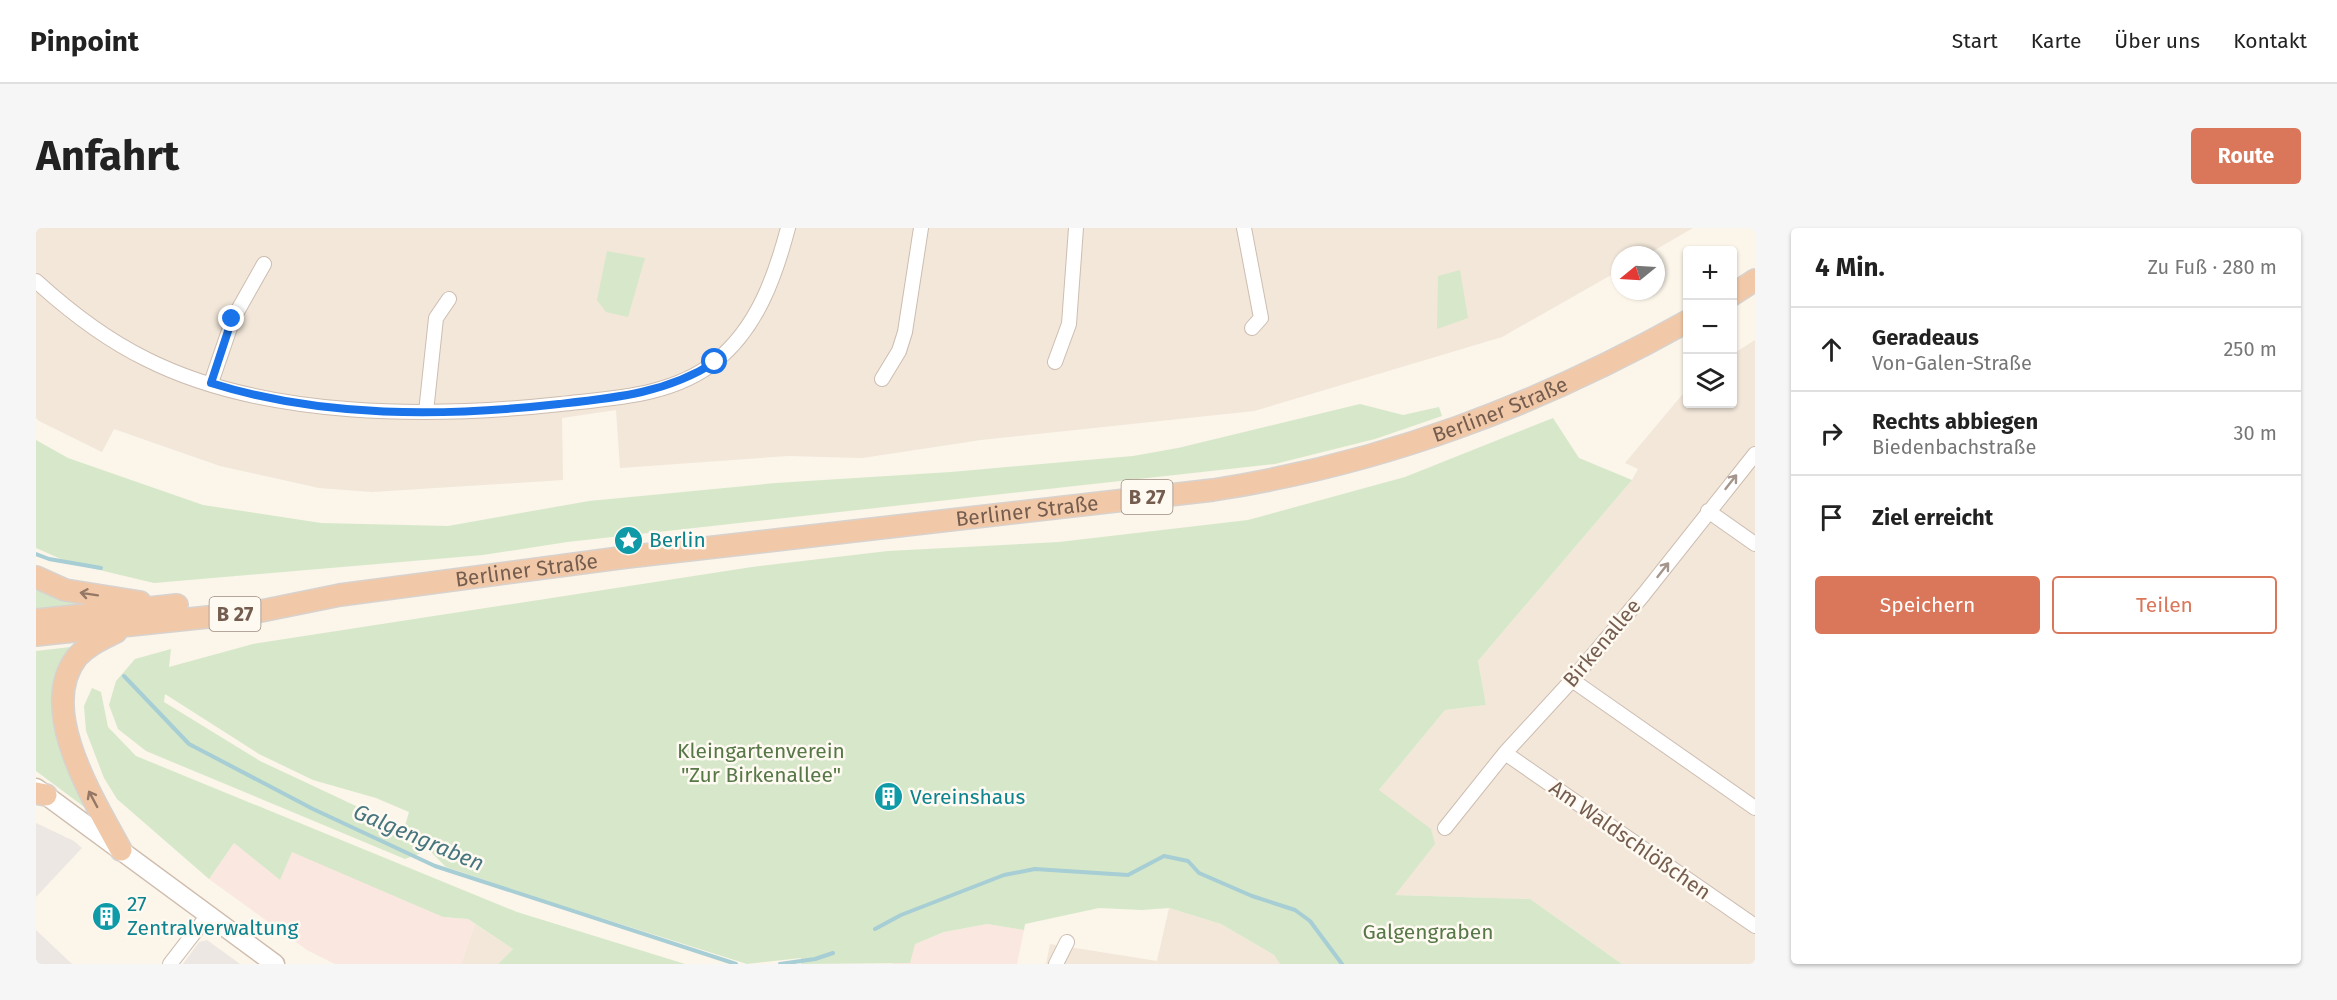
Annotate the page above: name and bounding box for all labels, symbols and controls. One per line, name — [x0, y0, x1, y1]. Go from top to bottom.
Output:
text: Pinpoint — [30, 25, 139, 58]
text: Start — [1952, 28, 1998, 54]
text: Karte — [2031, 28, 2081, 54]
text: Über uns — [2114, 28, 2200, 54]
text: Kontakt — [2233, 28, 2307, 54]
button: Route — [2191, 128, 2301, 184]
text: Anfahrt — [36, 131, 179, 181]
north arrow — [1611, 246, 1665, 300]
map controls — [1683, 246, 1737, 408]
button: + — [1683, 246, 1737, 300]
text: 4 Min. — [1815, 252, 1885, 283]
text: Zu Fuß · 280 m — [2148, 255, 2277, 279]
button: − — [1683, 300, 1737, 354]
route end — [218, 305, 244, 331]
text: Geradeaus — [1872, 324, 1979, 351]
icon: ahead — [1815, 333, 1848, 366]
text: 250 m — [2223, 337, 2277, 361]
route start — [701, 348, 727, 374]
text: Von-Galen-Straße — [1872, 351, 2032, 375]
button: layers — [1683, 354, 1737, 408]
street label: Berliner Straße — [1429, 371, 1572, 448]
text: Rechts abbiegen — [1872, 408, 2038, 435]
icon: right — [1815, 417, 1848, 450]
text: 30 m — [2233, 421, 2277, 445]
text: Biedenbachstraße — [1872, 435, 2036, 459]
one-way arrow — [1724, 474, 1737, 490]
road number: B 27 — [1122, 480, 1172, 514]
street label: Berliner Straße — [954, 490, 1100, 532]
icon: arrive — [1815, 501, 1848, 534]
text: Ziel erreicht — [1872, 504, 1993, 531]
place icon: Berlin — [612, 524, 644, 556]
place label: Berlin — [649, 527, 706, 553]
street label: Berliner Straße — [454, 548, 599, 593]
one-way arrow — [1657, 562, 1669, 578]
button: Speichern — [1815, 576, 2040, 634]
button: Teilen — [2052, 576, 2277, 634]
one-way arrow — [79, 588, 99, 599]
street label: Birkenallee — [1558, 593, 1646, 693]
road number: B 27 — [210, 597, 260, 631]
park label: Kleingartenverein "Zur Birkenallee" — [677, 738, 845, 788]
street label: Am Waldschlößchen — [1544, 775, 1716, 905]
building icon: Vereinshaus — [873, 781, 905, 813]
place label: Vereinshaus — [910, 784, 1026, 810]
one-way arrow — [87, 790, 98, 808]
water label: Galgengraben — [349, 798, 488, 877]
place label: 27 Zentralverwaltung — [127, 891, 298, 941]
building icon: 27 Zentralverwaltung — [90, 900, 122, 932]
park label: Galgengraben — [1363, 919, 1493, 945]

